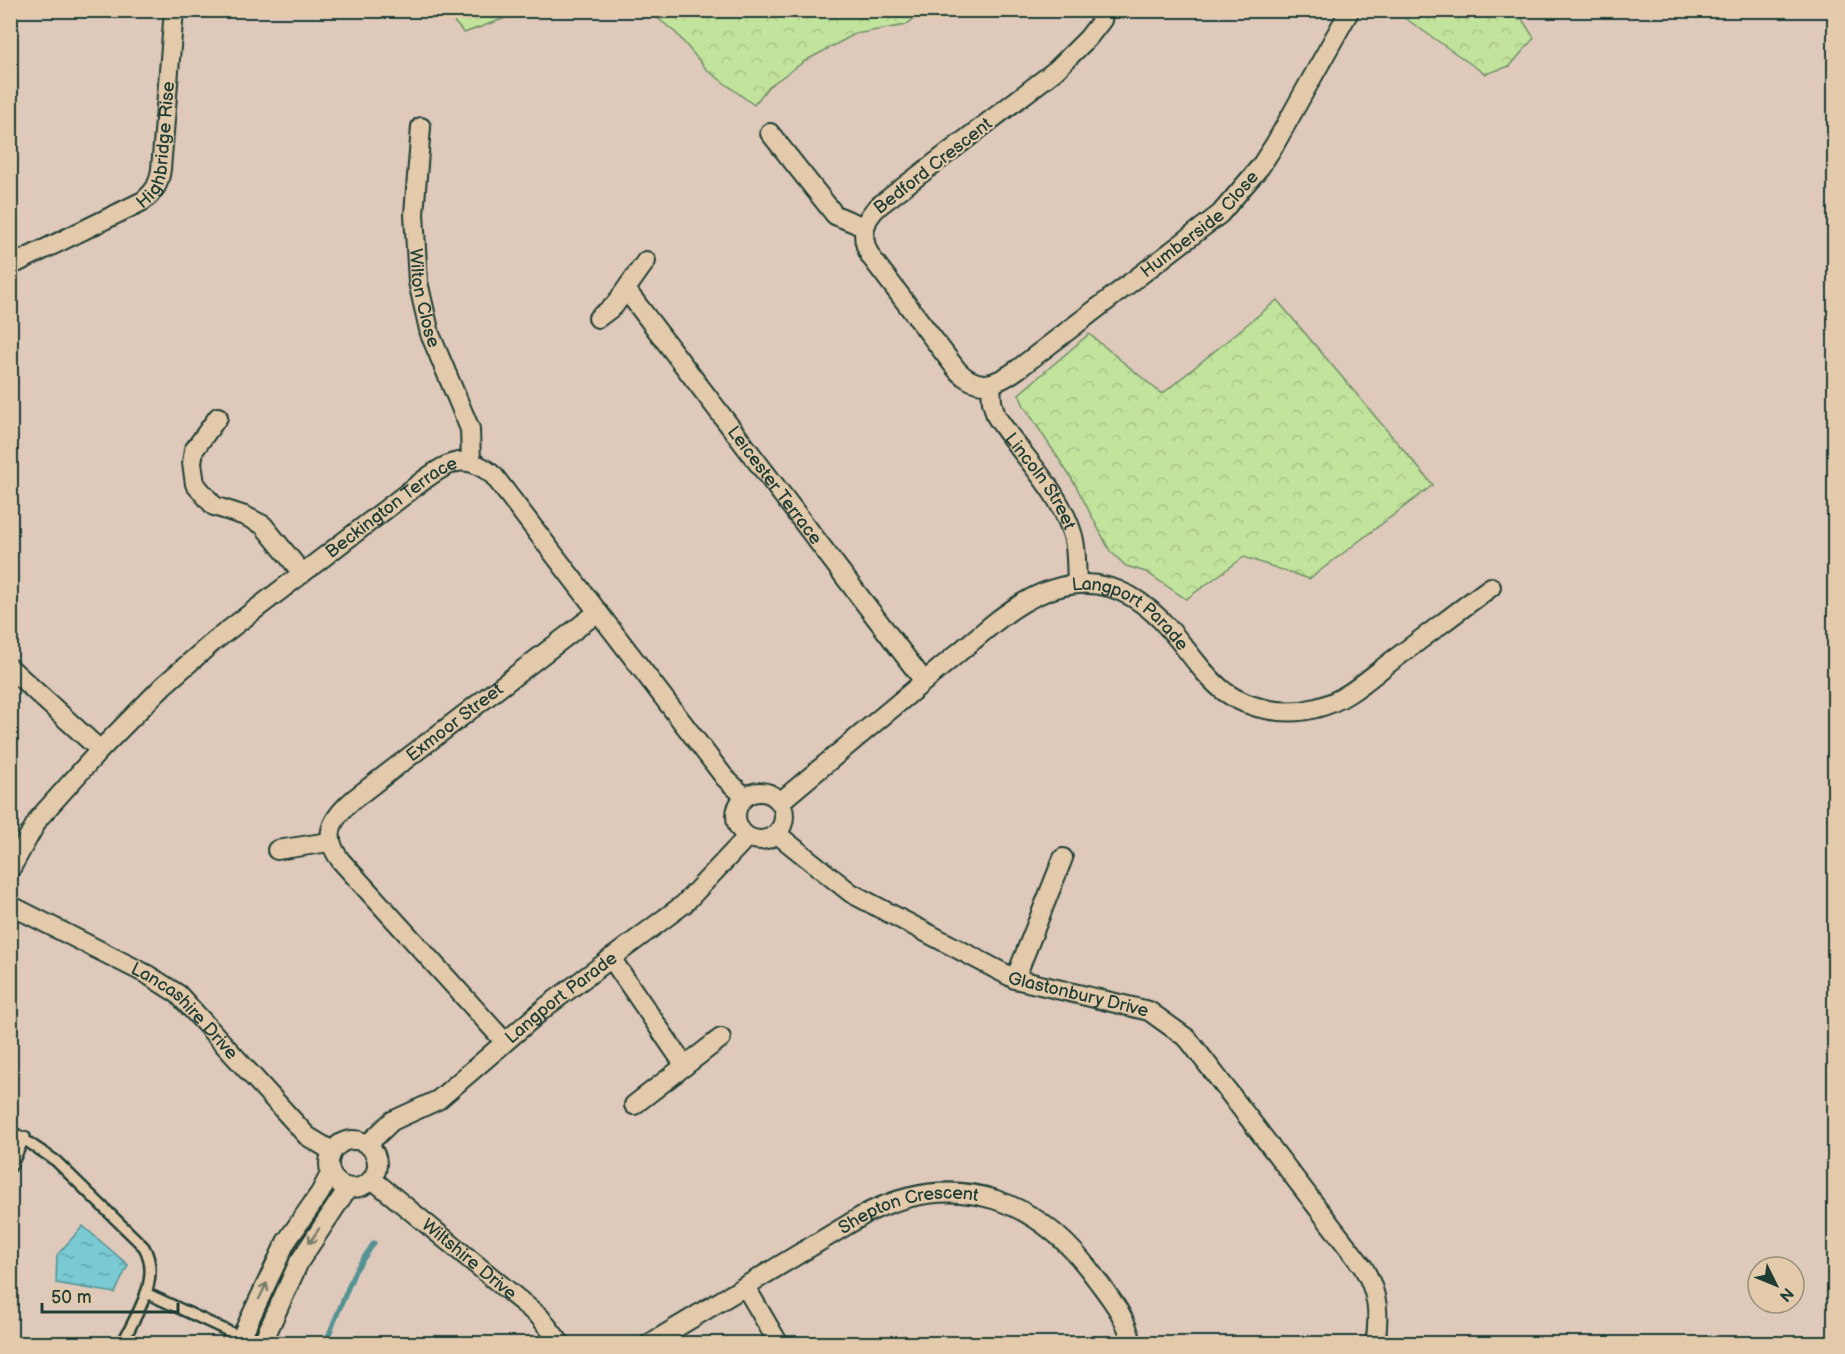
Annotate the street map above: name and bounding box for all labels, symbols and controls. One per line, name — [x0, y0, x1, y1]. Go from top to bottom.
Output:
street label: Highbridge Rise — [132, 80, 179, 213]
street label: Bedford Crescent — [870, 113, 997, 219]
street label: Humberside Close — [1136, 166, 1263, 282]
street label: Wilton Close — [406, 248, 445, 351]
street label: Leicester Terrace — [723, 422, 827, 549]
street label: Lincoln Street — [1001, 429, 1081, 533]
street label: Beckington Terrace — [321, 452, 460, 562]
street label: Langport Parade — [1071, 573, 1193, 655]
street label: Exmoor Street — [402, 678, 507, 766]
street label: Langport Parade — [501, 947, 621, 1048]
street label: Lancashire Drive — [128, 958, 243, 1064]
street label: Glastonbury Drive — [1006, 967, 1151, 1021]
street label: Shepton Crescent — [834, 1182, 981, 1238]
street label: Wiltshire Drive — [418, 1214, 521, 1304]
one-way arrow — [308, 1227, 320, 1244]
north arrow — [1746, 1255, 1806, 1315]
scale bar — [42, 1276, 178, 1314]
one-way arrow — [257, 1282, 269, 1300]
text: N — [1775, 1283, 1797, 1305]
text: 50 m — [51, 1287, 92, 1308]

